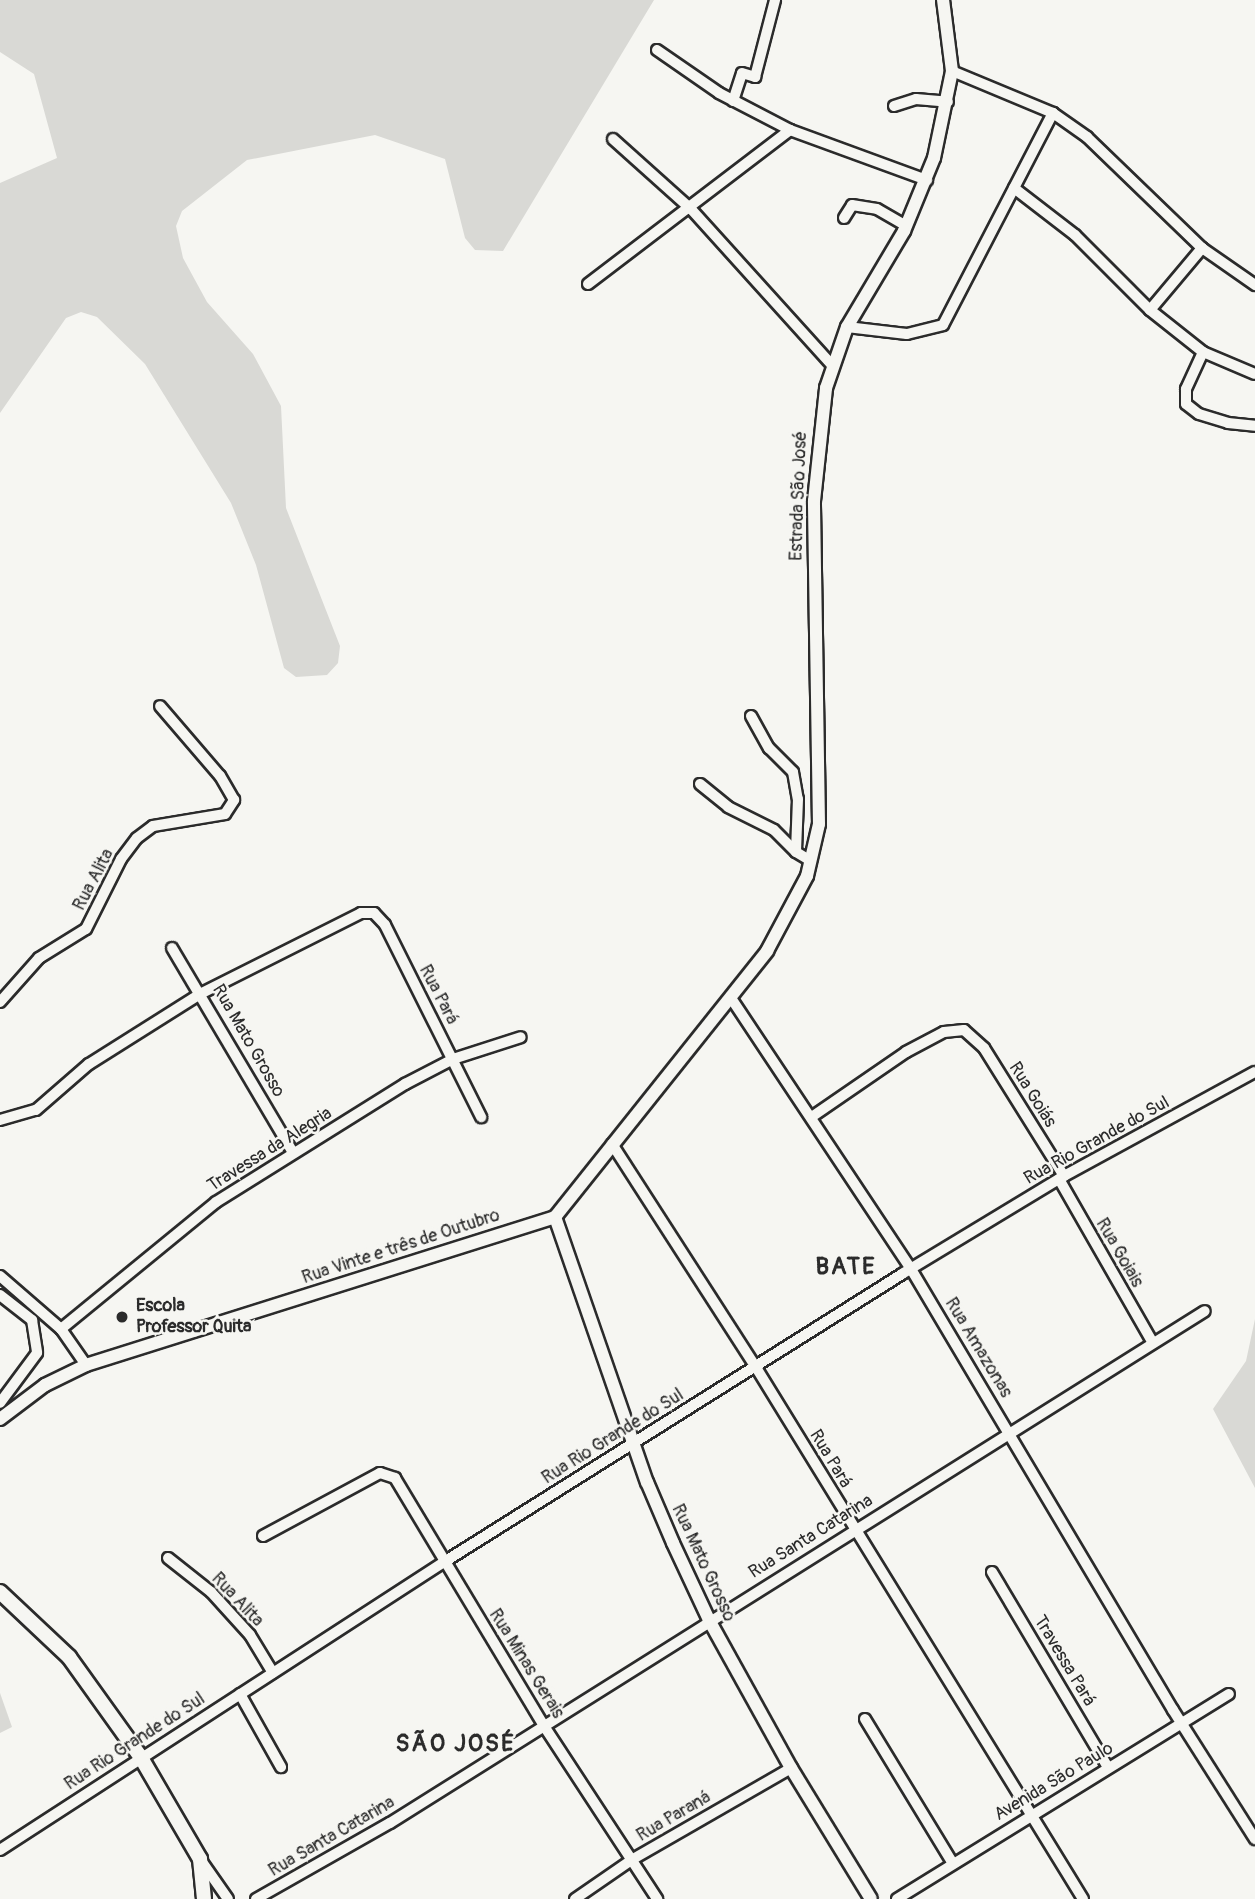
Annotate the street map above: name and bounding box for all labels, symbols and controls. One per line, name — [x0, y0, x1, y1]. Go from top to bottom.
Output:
street label: Estrada São José — [786, 431, 812, 561]
street label: Rua Alita — [69, 846, 119, 914]
street label: Rua Pará — [414, 962, 462, 1028]
street label: Rua Mato Grosso — [207, 981, 289, 1101]
street label: Rua Goiás — [1003, 1058, 1061, 1132]
street label: Rua Rio Grande do Sul — [1020, 1092, 1174, 1190]
street label: Travessa da Alegria — [204, 1103, 336, 1197]
street label: Rua Vinte e três de Outubro — [299, 1205, 503, 1289]
street label: Rua Goiais — [1091, 1215, 1147, 1291]
district label: BATE — [816, 1253, 876, 1281]
street label: Rua Amazonas — [940, 1294, 1016, 1402]
place label: Escola Professor Quita — [136, 1296, 251, 1338]
marker: Escola Professor Quita — [114, 1309, 130, 1325]
street label: Rua Rio Grande do Sul — [538, 1385, 688, 1489]
street label: Rua Pará — [804, 1426, 856, 1492]
street label: Rua Santa Catarina — [745, 1490, 877, 1584]
street label: Rua Mato Grosso — [666, 1501, 740, 1625]
street label: Rua Alita — [206, 1568, 268, 1632]
street label: Rua Minas Gerais — [484, 1605, 568, 1723]
street label: Travessa Pará — [1028, 1612, 1100, 1710]
street label: Rua Rio Grande do Sul — [61, 1689, 209, 1795]
district label: SÃO JOSÉ — [397, 1730, 515, 1758]
street label: Avenida São Paulo — [990, 1738, 1118, 1826]
street label: Rua Paraná — [633, 1787, 715, 1847]
street label: Rua Santa Catarina — [265, 1792, 399, 1882]

